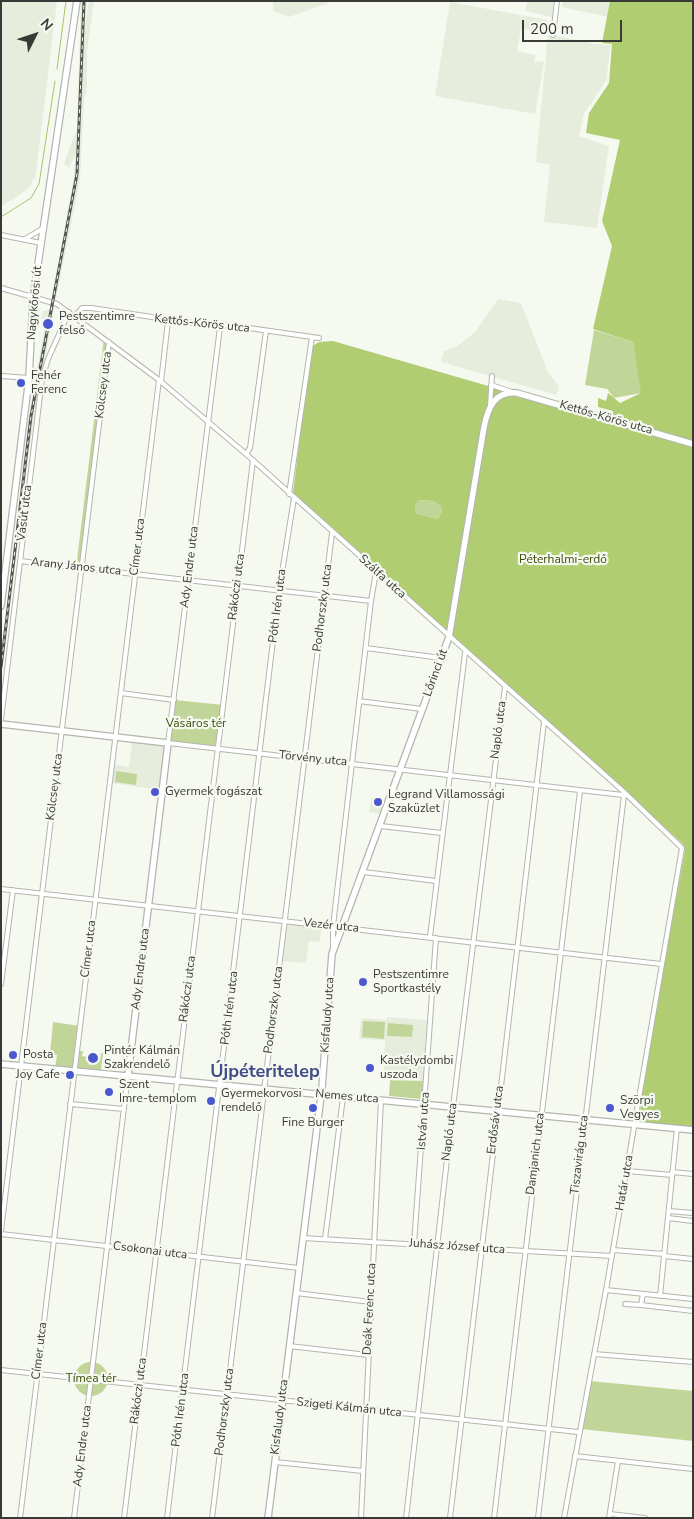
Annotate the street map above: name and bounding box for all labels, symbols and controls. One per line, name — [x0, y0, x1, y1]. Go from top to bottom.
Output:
north arrow — [10, 10, 60, 60]
scale bar — [524, 10, 624, 42]
text: N — [36, 15, 57, 35]
text: 200 m — [530, 19, 574, 39]
street label: Nagykőrösi út — [25, 265, 45, 341]
place label: Pestszentimre felső — [59, 310, 135, 338]
street label: Kettős-Körös utca — [154, 312, 250, 336]
marker: Pestszentimre felső — [41, 317, 55, 331]
street label: Kölcsey utca — [93, 351, 115, 419]
place label: Fehér Ferenc — [31, 369, 67, 397]
marker: Fehér Ferenc — [15, 377, 27, 389]
street label: Kettős-Körös utca — [558, 398, 654, 438]
street label: Vasút utca — [14, 484, 36, 542]
street label: Címer utca — [127, 518, 149, 576]
street label: Ady Endre utca — [178, 525, 202, 609]
street label: Szálfa utca — [355, 552, 409, 602]
street label: Rákóczi utca — [226, 553, 248, 621]
park label: Péterhalmi-erdő — [519, 553, 607, 567]
street label: Arany János utca — [30, 555, 122, 579]
street label: Podhorszky utca — [311, 564, 335, 652]
street label: Póth Irén utca — [266, 568, 290, 644]
street label: Lőrinci út — [421, 647, 451, 699]
street label: Napló utca — [488, 700, 510, 760]
park label: Vásáros tér — [166, 717, 226, 731]
street label: Törvény utca — [278, 748, 348, 770]
street label: Kölcsey utca — [44, 753, 66, 821]
place label: Gyermek fogászat — [165, 785, 262, 799]
marker: Gyermek fogászat — [149, 786, 161, 798]
place label: Legrand Villamossági Szaküzlet — [388, 788, 505, 816]
marker: Legrand Villamossági Szaküzlet — [372, 796, 384, 808]
street label: Vezér utca — [302, 916, 360, 936]
street label: Címer utca — [78, 920, 100, 978]
street label: Ady Endre utca — [129, 927, 153, 1011]
street label: Rákóczi utca — [177, 955, 199, 1023]
street label: Podhorszky utca — [262, 966, 286, 1054]
place label: Pestszentimre Sportkastély — [373, 968, 449, 996]
street label: Póth Irén utca — [218, 970, 242, 1046]
marker: Pestszentimre Sportkastély — [357, 976, 369, 988]
street label: Kisfaludy utca — [318, 977, 338, 1053]
place label: Pintér Kálmán Szakrendelő — [104, 1044, 180, 1072]
place label: Posta — [23, 1048, 53, 1062]
marker: Posta — [7, 1049, 19, 1061]
marker: Pintér Kálmán Szakrendelő — [86, 1051, 100, 1065]
place label: Kastélydombi uszoda — [380, 1054, 453, 1082]
district label: Újpéteritelep — [210, 1062, 320, 1084]
marker: Kastélydombi uszoda — [364, 1062, 376, 1074]
place label: Joy Cafe — [16, 1068, 60, 1082]
marker: Joy Cafe — [64, 1069, 76, 1081]
place label: Szent Imre-templom — [119, 1078, 196, 1106]
street label: Erdősáv utca — [485, 1085, 507, 1155]
marker: Szent Imre-templom — [103, 1086, 115, 1098]
place label: Gyermekorvosi rendelő — [221, 1087, 302, 1115]
street label: Nemes utca — [315, 1087, 379, 1107]
street label: István utca — [415, 1092, 433, 1150]
place label: Szörpi Vegyes — [620, 1094, 659, 1122]
marker: Gyermekorvosi rendelő — [205, 1095, 217, 1107]
marker: Fine Burger — [307, 1102, 319, 1114]
street label: Napló utca — [439, 1102, 461, 1162]
marker: Szörpi Vegyes — [604, 1102, 616, 1114]
street label: Damjanich utca — [524, 1112, 548, 1196]
street label: Tiszavirág utca — [568, 1114, 592, 1196]
place label: Fine Burger — [282, 1116, 344, 1130]
street label: Határ utca — [613, 1154, 637, 1212]
street label: Juhász József utca — [409, 1236, 505, 1258]
street label: Csokonai utca — [112, 1239, 188, 1263]
street label: Deák Ferenc utca — [360, 1263, 380, 1355]
street label: Címer utca — [29, 1322, 51, 1380]
street label: Rákóczi utca — [128, 1357, 150, 1425]
street label: Podhorszky utca — [213, 1368, 237, 1456]
park label: Tímea tér — [66, 1372, 116, 1386]
street label: Póth Irén utca — [169, 1372, 193, 1448]
street label: Kisfaludy utca — [268, 1379, 292, 1455]
street label: Szigeti Kálmán utca — [296, 1395, 402, 1421]
street label: Ady Endre utca — [71, 1404, 95, 1488]

